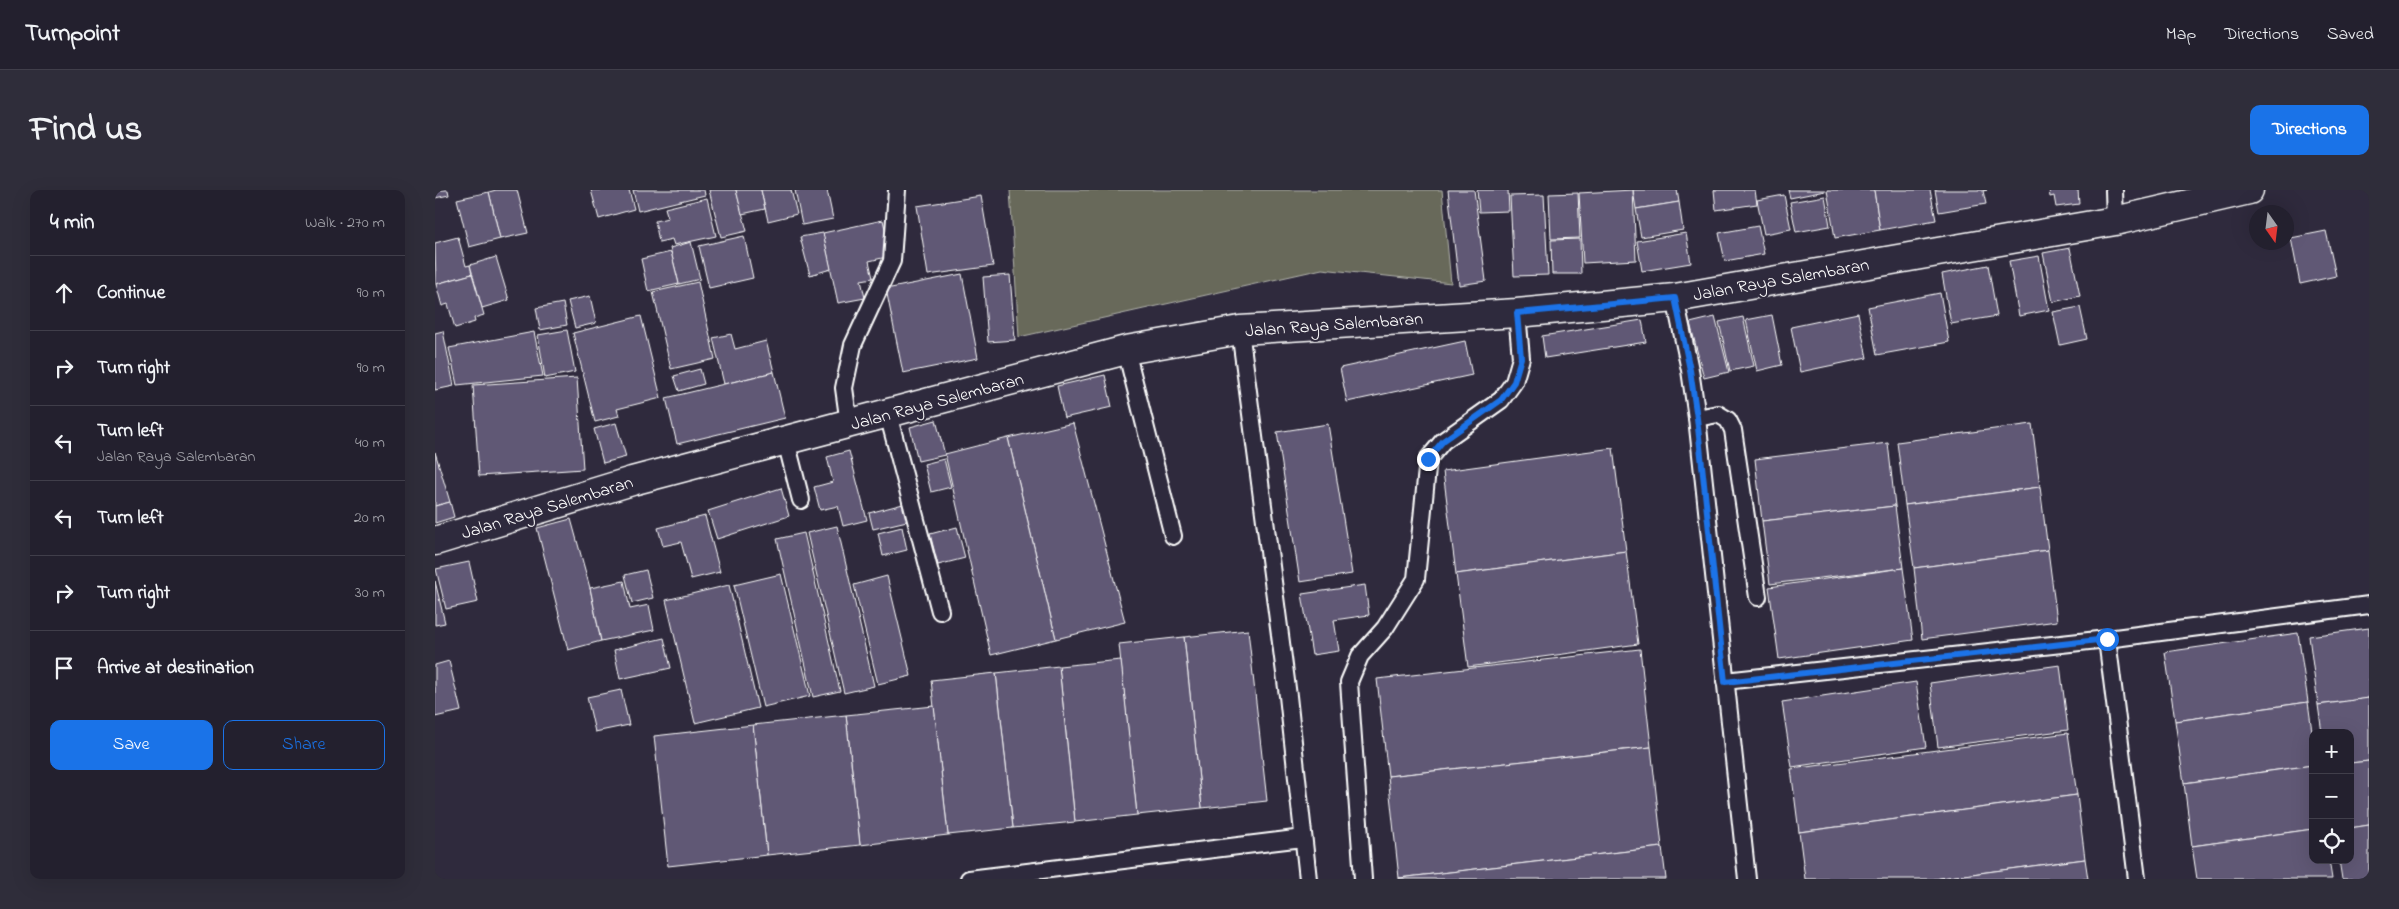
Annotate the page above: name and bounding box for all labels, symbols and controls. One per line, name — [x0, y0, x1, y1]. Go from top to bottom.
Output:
text: Turnpoint — [25, 17, 120, 52]
text: Map — [2166, 22, 2196, 48]
text: Directions — [2224, 22, 2299, 48]
text: Saved — [2327, 22, 2374, 48]
text: Find us — [30, 105, 142, 156]
button: Directions — [2250, 105, 2369, 155]
north arrow — [2249, 205, 2294, 250]
text: 4 min — [50, 208, 94, 238]
text: Walk · 270 m — [305, 211, 385, 235]
street label: Jalan Raya Salembaran — [1691, 253, 1871, 309]
icon: ahead — [50, 279, 78, 307]
text: Continue — [97, 280, 165, 307]
text: 90 m — [357, 281, 385, 305]
street label: Jalan Raya Salembaran — [1244, 307, 1424, 345]
icon: right — [50, 354, 78, 382]
text: Turn right — [97, 355, 170, 382]
text: 90 m — [357, 356, 385, 380]
street label: Jalan Raya Salembaran — [848, 367, 1027, 439]
text: Turn left — [97, 418, 164, 445]
icon: left — [50, 429, 78, 457]
text: 40 m — [355, 431, 385, 455]
text: Jalan Raya Salembaran — [97, 445, 255, 469]
route end — [1417, 448, 1440, 471]
street label: Jalan Raya Salembaran — [459, 470, 637, 547]
icon: left — [50, 504, 78, 532]
text: Turn left — [97, 505, 164, 532]
text: 20 m — [354, 506, 385, 530]
icon: right — [50, 579, 78, 607]
text: Turn right — [97, 580, 170, 607]
text: 30 m — [355, 581, 385, 605]
route start — [2096, 628, 2119, 651]
icon: arrive — [50, 654, 78, 682]
text: Arrive at destination — [97, 655, 254, 682]
button: Save — [50, 720, 213, 770]
button: Share — [223, 720, 385, 770]
map controls — [2309, 729, 2354, 864]
button: + — [2309, 729, 2354, 774]
button: − — [2309, 774, 2354, 819]
button: locate — [2309, 819, 2354, 864]

